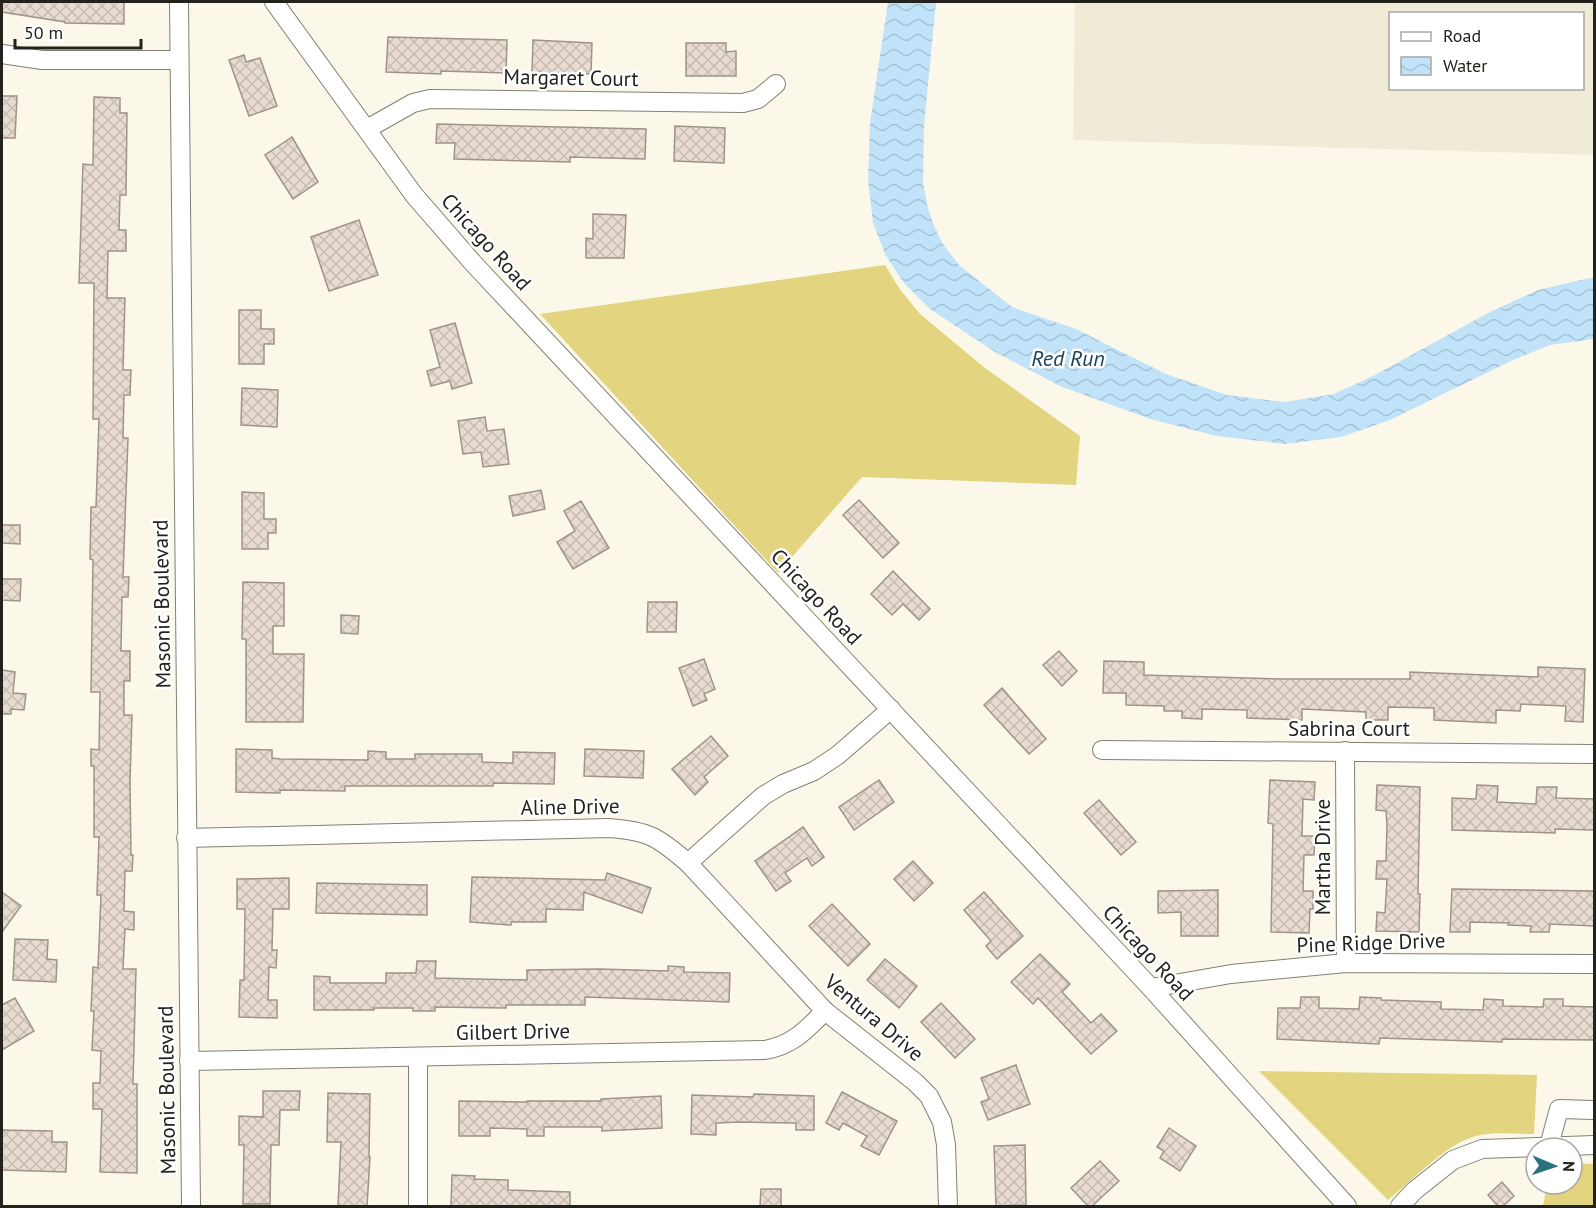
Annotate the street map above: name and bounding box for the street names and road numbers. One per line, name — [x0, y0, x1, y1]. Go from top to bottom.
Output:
street label: Margaret Court — [503, 63, 639, 92]
street label: Chicago Road — [436, 187, 537, 296]
street label: Masonic Boulevard — [147, 519, 176, 689]
street label: Chicago Road — [765, 543, 868, 650]
street label: Sabrina Court — [1288, 715, 1410, 742]
street label: Aline Drive — [520, 792, 620, 821]
street label: Martha Drive — [1309, 799, 1336, 915]
street label: Chicago Road — [1097, 899, 1200, 1006]
street label: Pine Ridge Drive — [1296, 926, 1446, 959]
street label: Ventura Drive — [818, 968, 930, 1067]
street label: Masonic Boulevard — [152, 1005, 181, 1175]
street label: Gilbert Drive — [456, 1017, 570, 1046]

